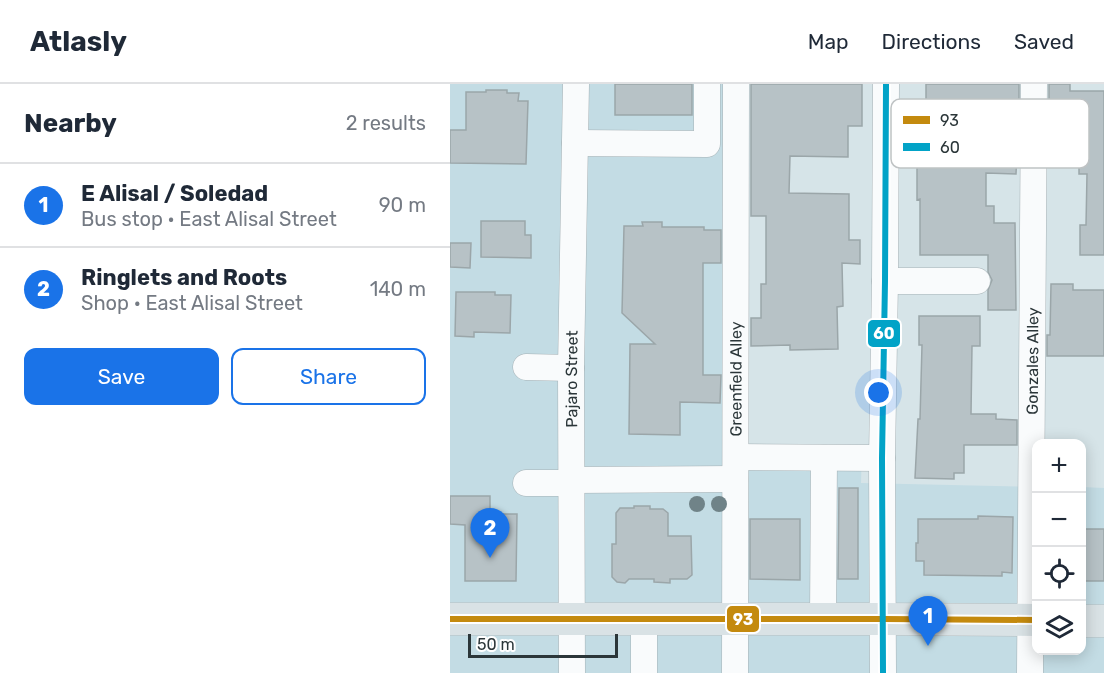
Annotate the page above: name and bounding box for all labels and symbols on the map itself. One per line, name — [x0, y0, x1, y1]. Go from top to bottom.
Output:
legend — [891, 99, 1089, 168]
text: 93 — [940, 111, 959, 130]
text: 60 — [940, 138, 960, 157]
street label: Gonzales Alley — [1022, 307, 1042, 415]
line badge: 60 — [867, 319, 901, 348]
street label: Greenfield Alley — [726, 321, 745, 437]
text: 60 — [873, 324, 895, 343]
street label: Pajaro Street — [561, 330, 581, 428]
your location — [864, 378, 893, 407]
pin: 2 — [470, 508, 510, 558]
pin: 1 — [908, 596, 948, 646]
line badge: 93 — [726, 605, 760, 633]
text: 93 — [733, 610, 753, 629]
scale bar — [468, 631, 618, 658]

